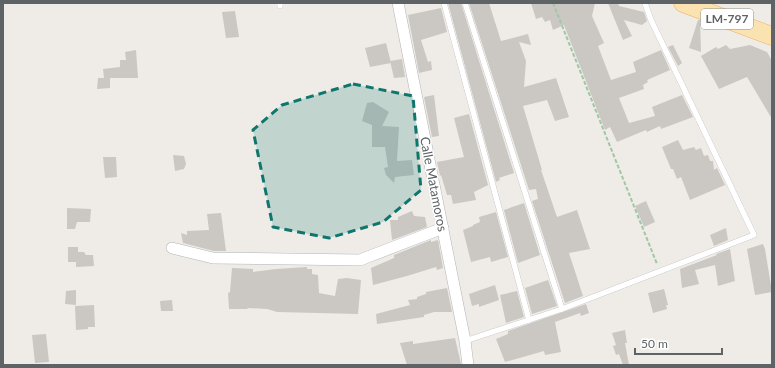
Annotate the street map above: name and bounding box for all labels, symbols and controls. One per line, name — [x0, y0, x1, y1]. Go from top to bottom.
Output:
road number: LM-797 — [701, 9, 753, 29]
street label: Calle Matamoros — [417, 135, 451, 233]
scale bar — [635, 330, 722, 356]
text: 50 m — [641, 336, 668, 351]

